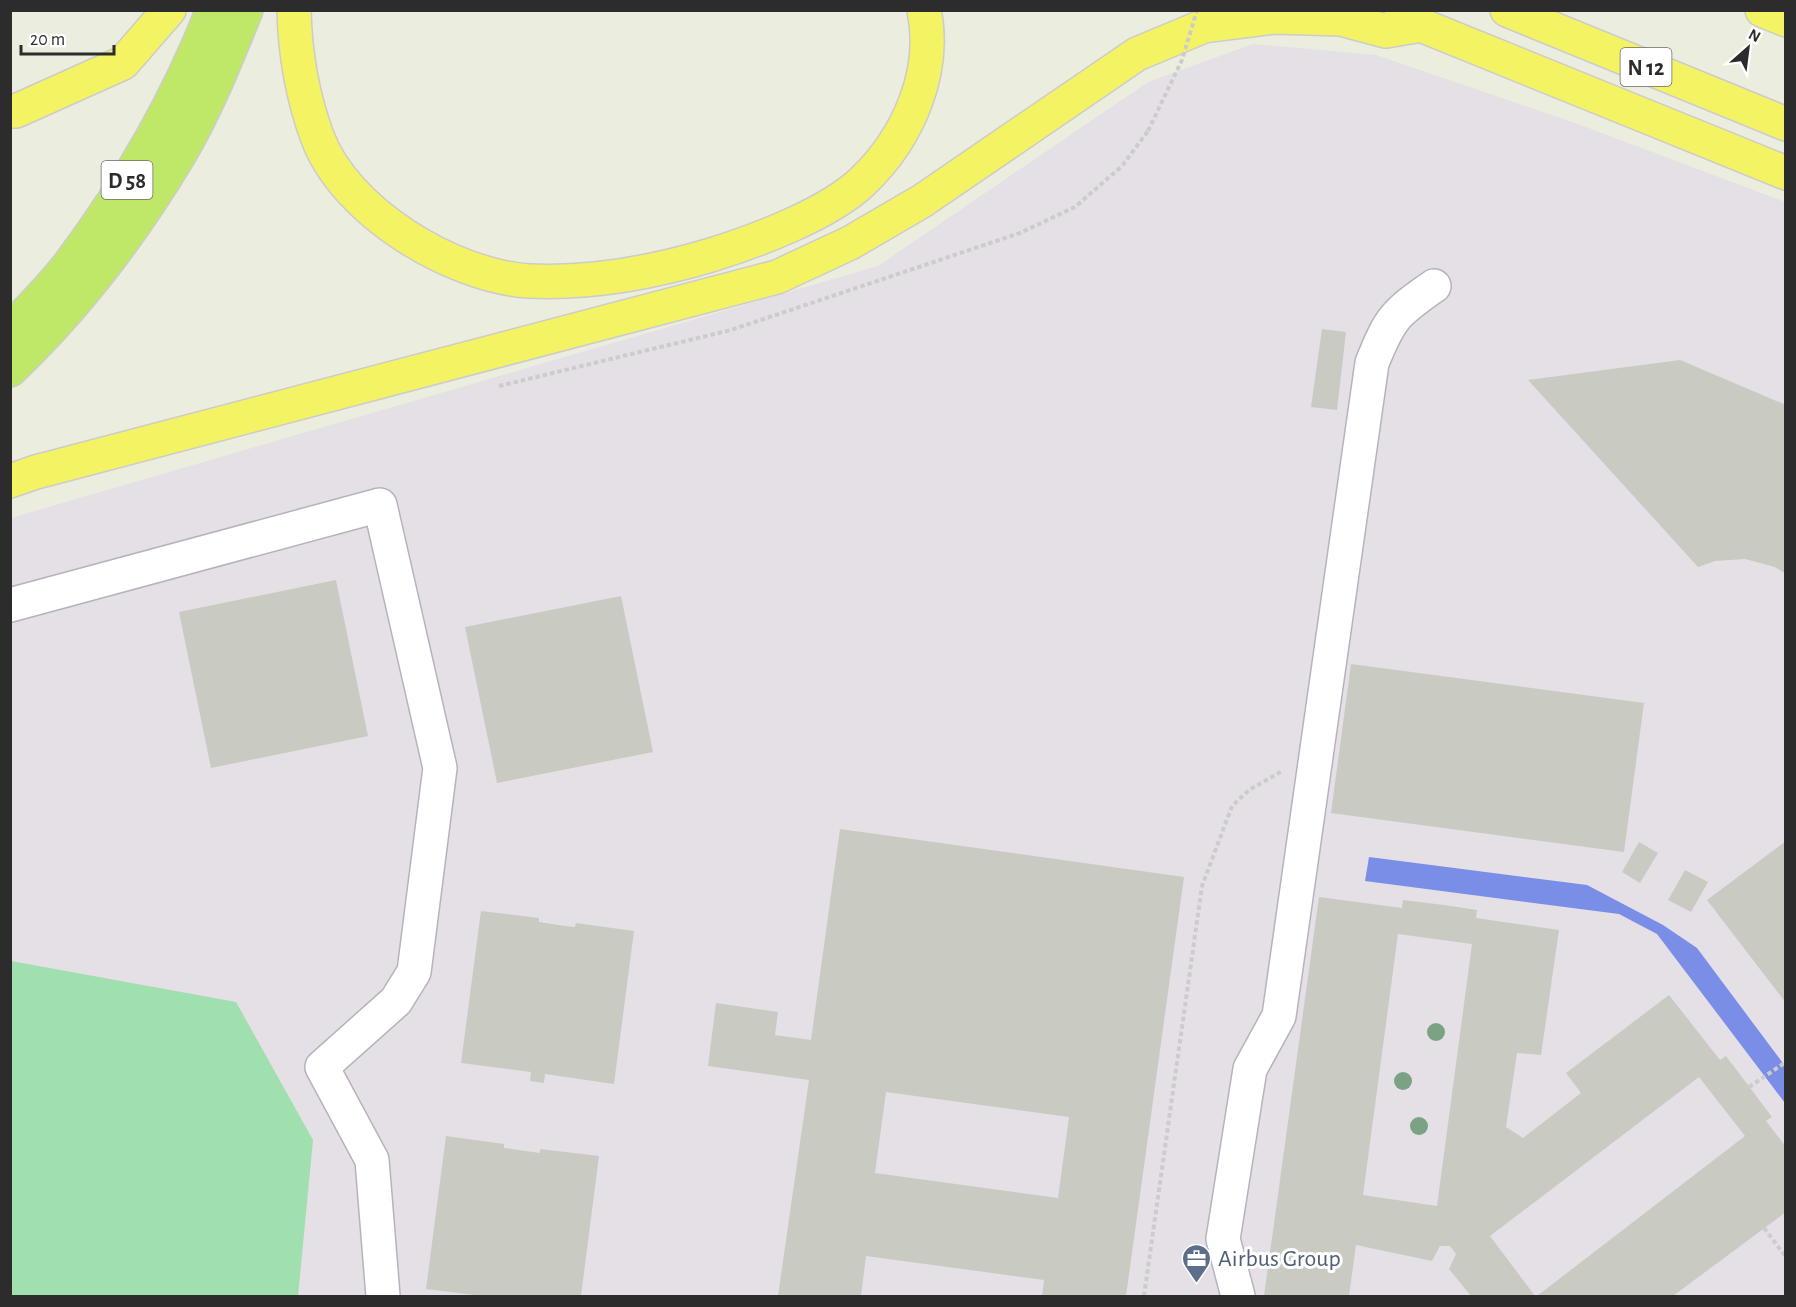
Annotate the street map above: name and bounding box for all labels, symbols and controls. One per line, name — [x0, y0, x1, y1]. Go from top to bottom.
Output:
scale bar — [21, 18, 114, 56]
north arrow — [1718, 18, 1778, 78]
text: N — [1746, 26, 1763, 45]
text: 20 m — [30, 31, 65, 49]
road number: N 12 — [1620, 48, 1672, 86]
road number: D 58 — [102, 161, 152, 199]
office icon: Airbus Group — [1181, 1242, 1213, 1284]
place label: Airbus Group — [1218, 1247, 1341, 1271]

